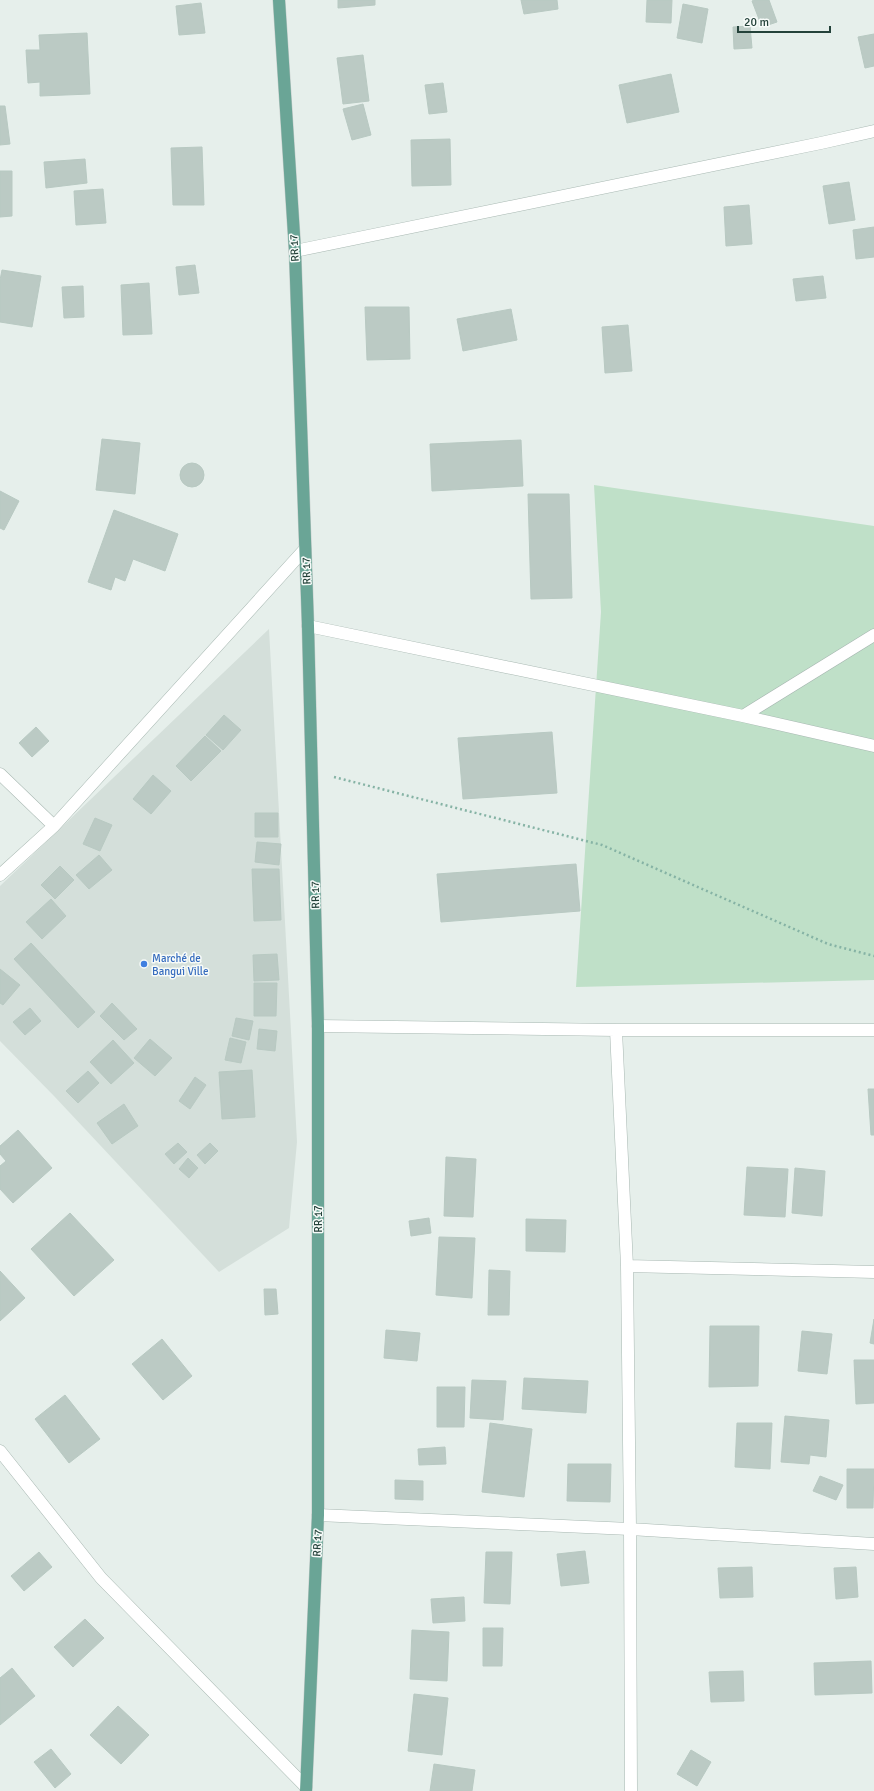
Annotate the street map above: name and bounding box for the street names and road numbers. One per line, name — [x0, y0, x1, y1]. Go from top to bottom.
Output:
street label: RR 17 — [287, 234, 302, 262]
street label: RR 17 — [300, 557, 313, 585]
street label: RR 17 — [309, 881, 322, 909]
street label: RR 17 — [312, 1205, 325, 1233]
street label: RR 17 — [310, 1529, 325, 1557]

